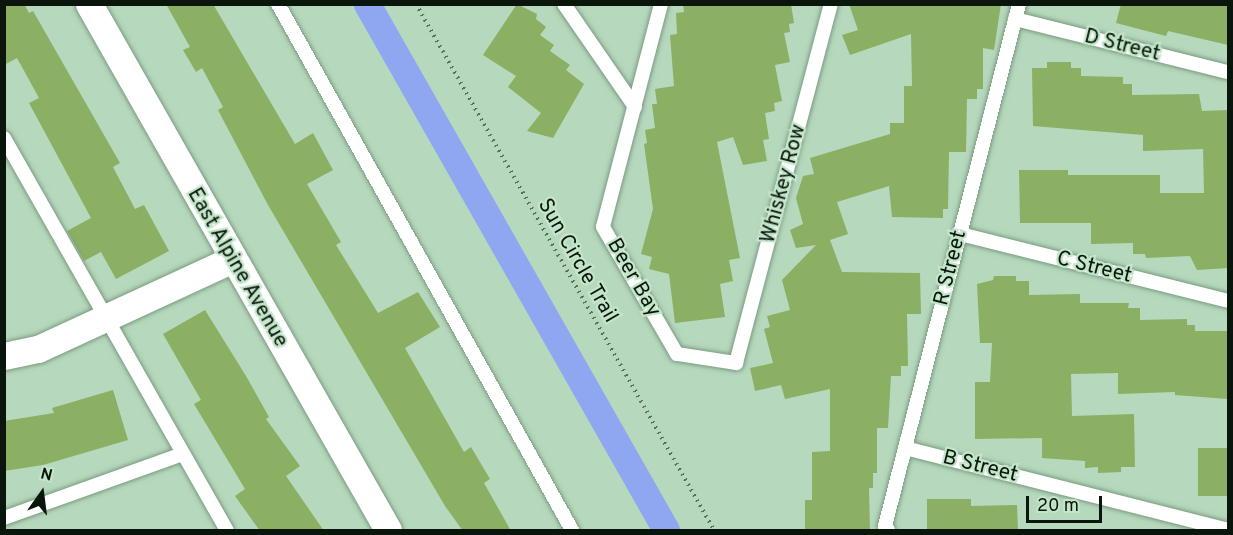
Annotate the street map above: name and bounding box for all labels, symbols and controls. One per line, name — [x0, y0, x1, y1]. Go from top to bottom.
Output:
street label: D Street — [1082, 24, 1162, 68]
street label: Whiskey Row — [756, 122, 812, 246]
street label: East Alpine Avenue — [181, 183, 293, 353]
street label: Sun Circle Trail — [531, 194, 623, 328]
street label: R Street — [929, 228, 973, 308]
street label: Beer Bay — [601, 234, 665, 322]
street label: C Street — [1054, 247, 1134, 289]
street label: B Street — [940, 446, 1020, 488]
north arrow — [12, 463, 72, 523]
text: N — [38, 464, 54, 487]
scale bar — [1029, 484, 1106, 522]
text: 20 m — [1037, 495, 1079, 518]

